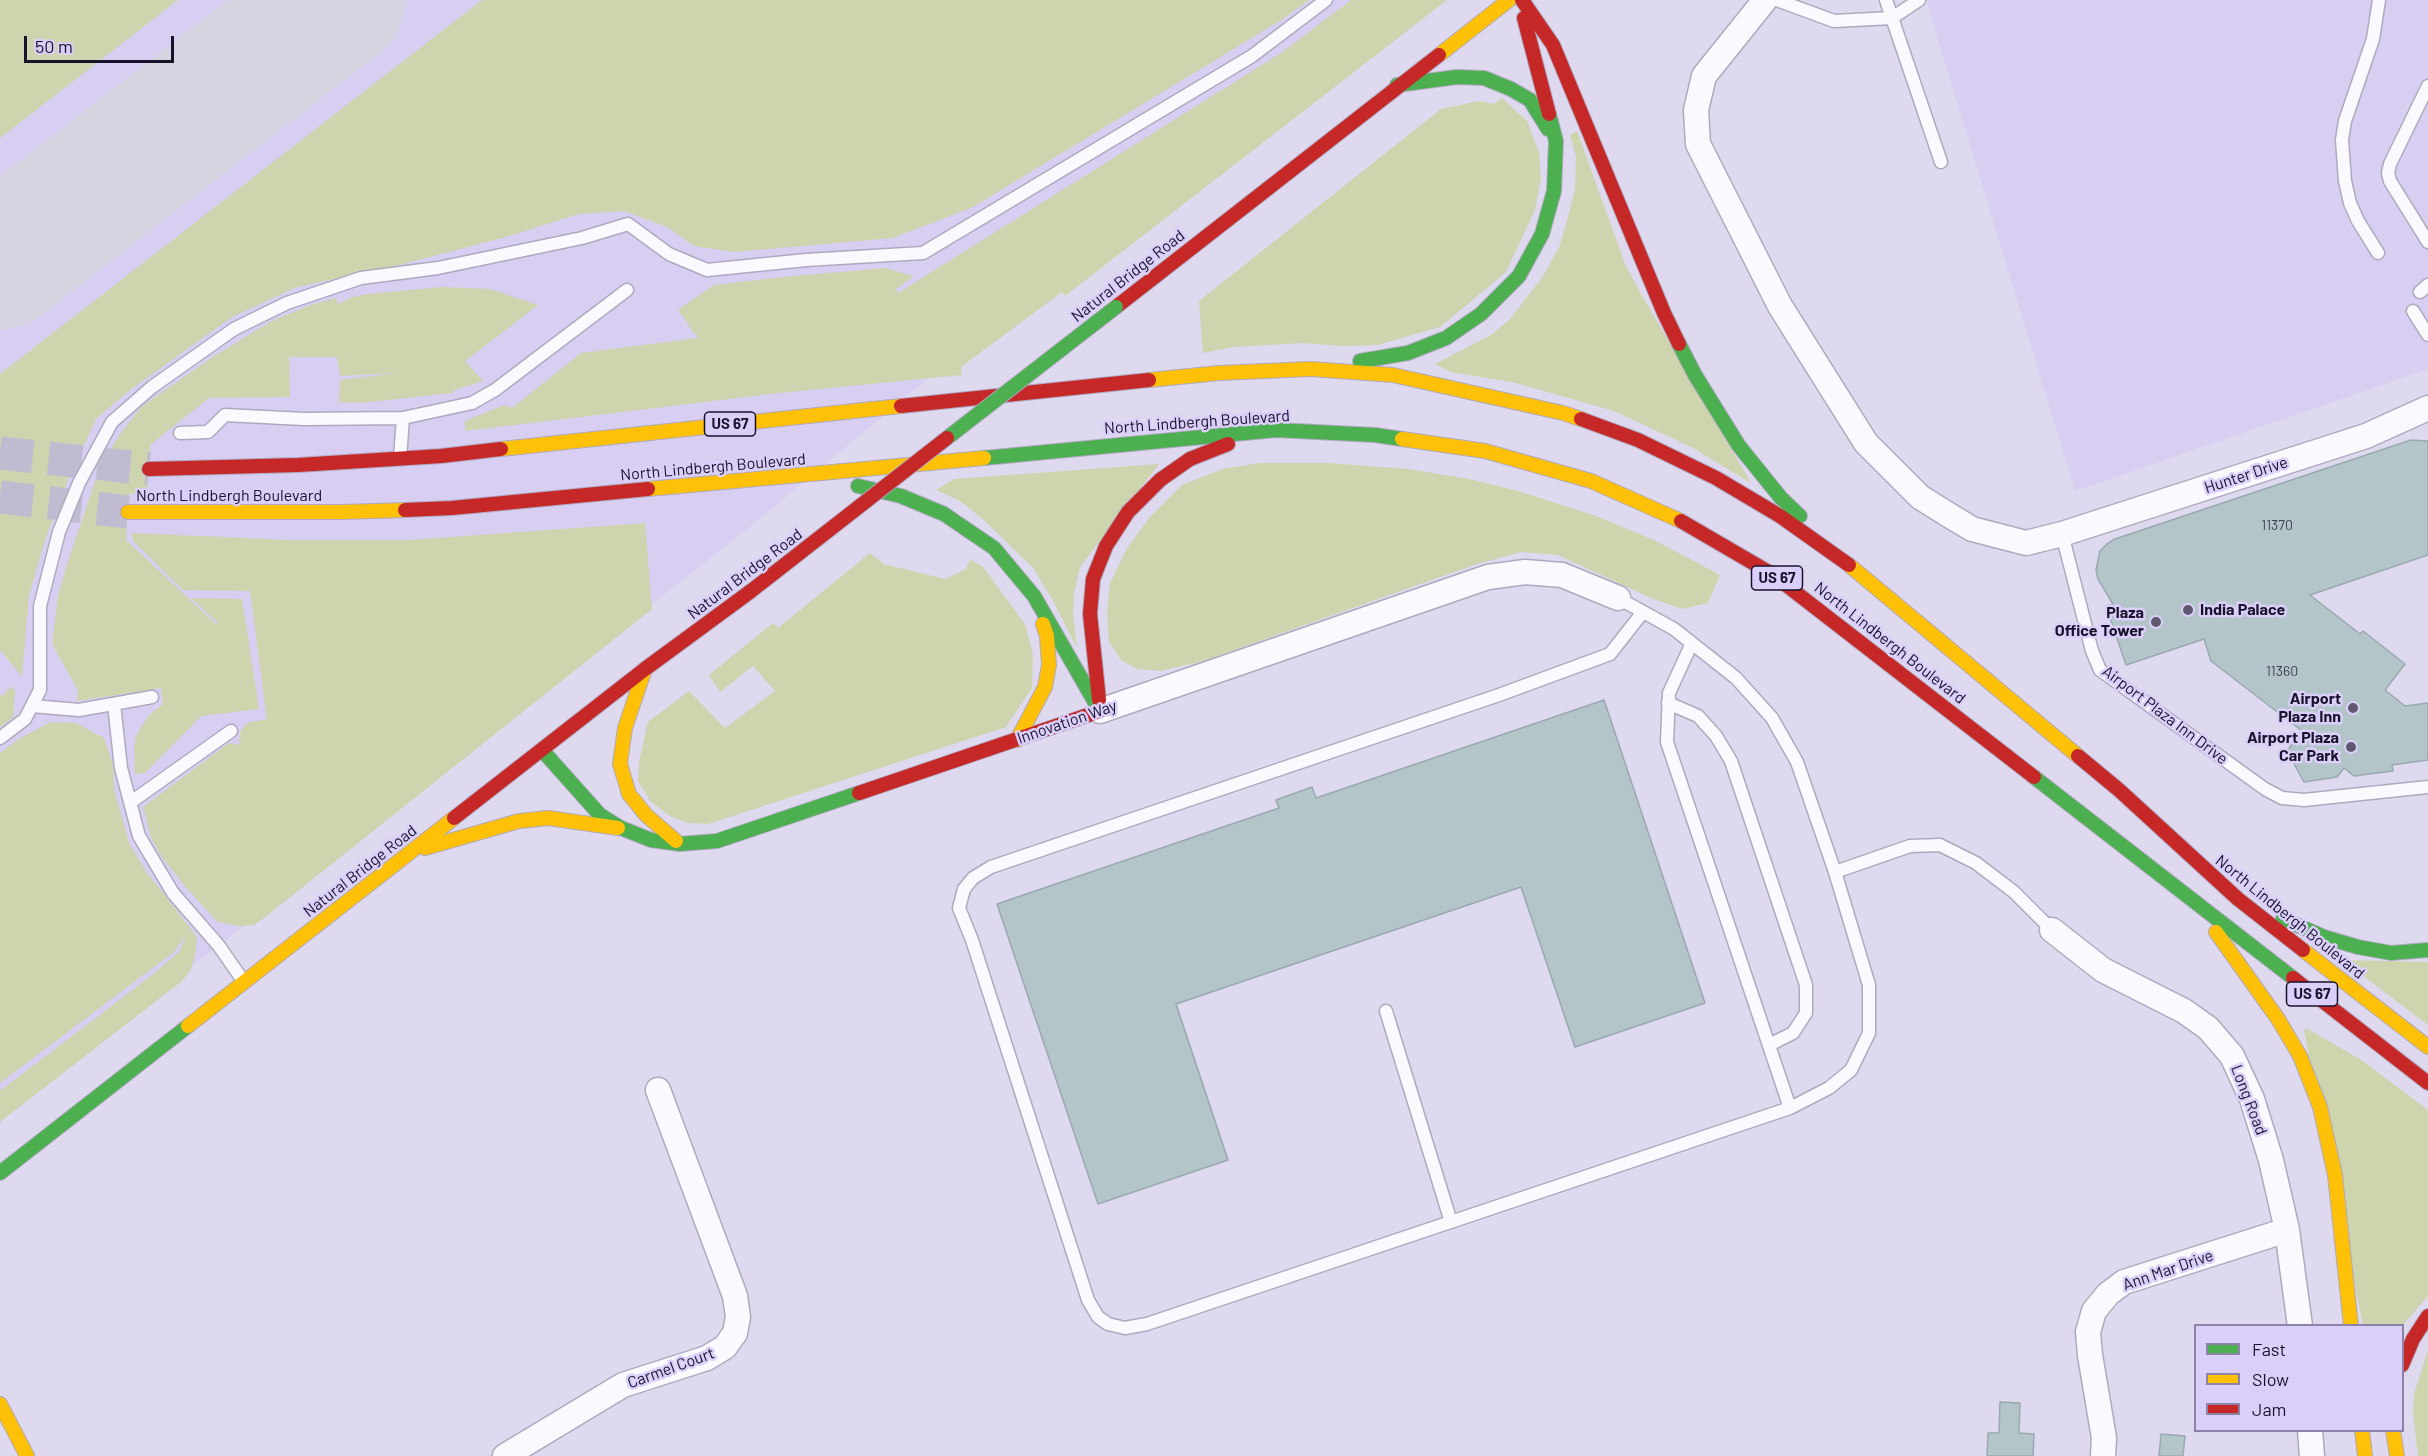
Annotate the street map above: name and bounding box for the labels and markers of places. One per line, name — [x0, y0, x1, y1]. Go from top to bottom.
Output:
place label: India Palace — [2200, 600, 2285, 620]
place label: Plaza Office Tower — [2055, 603, 2144, 641]
marker: India Palace — [2181, 603, 2195, 617]
marker: Plaza Office Tower — [2149, 615, 2163, 629]
place label: Airport Plaza Inn — [2278, 689, 2341, 727]
marker: Airport Plaza Inn — [2346, 701, 2360, 715]
place label: Airport Plaza Car Park — [2247, 728, 2339, 766]
marker: Airport Plaza Car Park — [2344, 740, 2358, 754]

